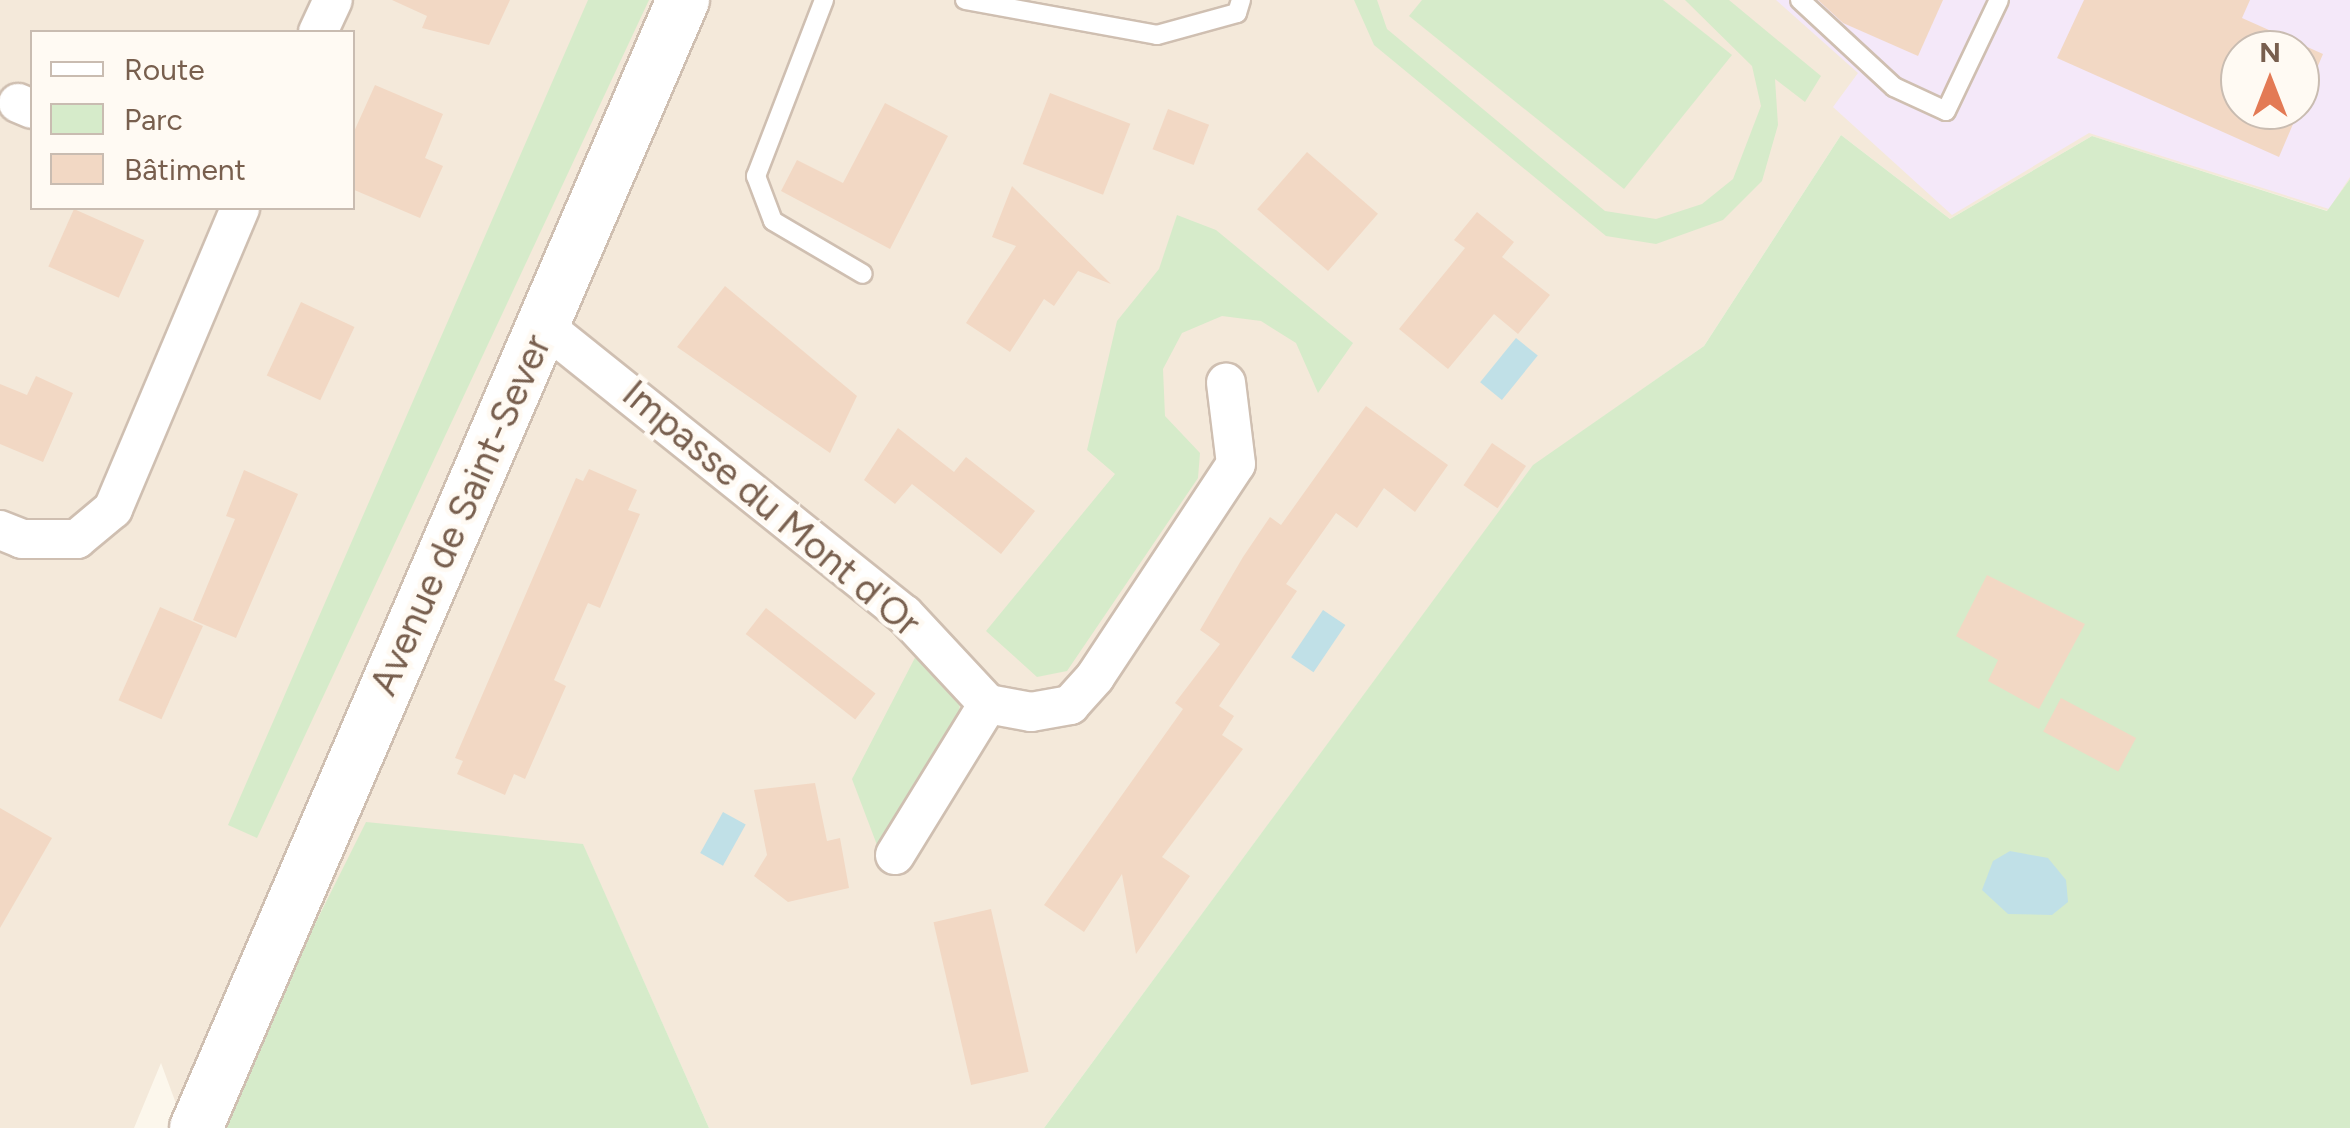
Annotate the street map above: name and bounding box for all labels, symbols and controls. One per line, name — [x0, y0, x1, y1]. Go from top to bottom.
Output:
legend — [30, 30, 355, 210]
north arrow — [2220, 30, 2320, 130]
text: N — [2259, 35, 2281, 69]
text: Route — [124, 51, 205, 88]
text: Parc — [124, 101, 183, 138]
text: Bâtiment — [124, 151, 246, 188]
street label: Avenue de Saint-Sever — [361, 328, 561, 702]
street label: Impasse du Mont d'Or — [613, 371, 929, 647]

